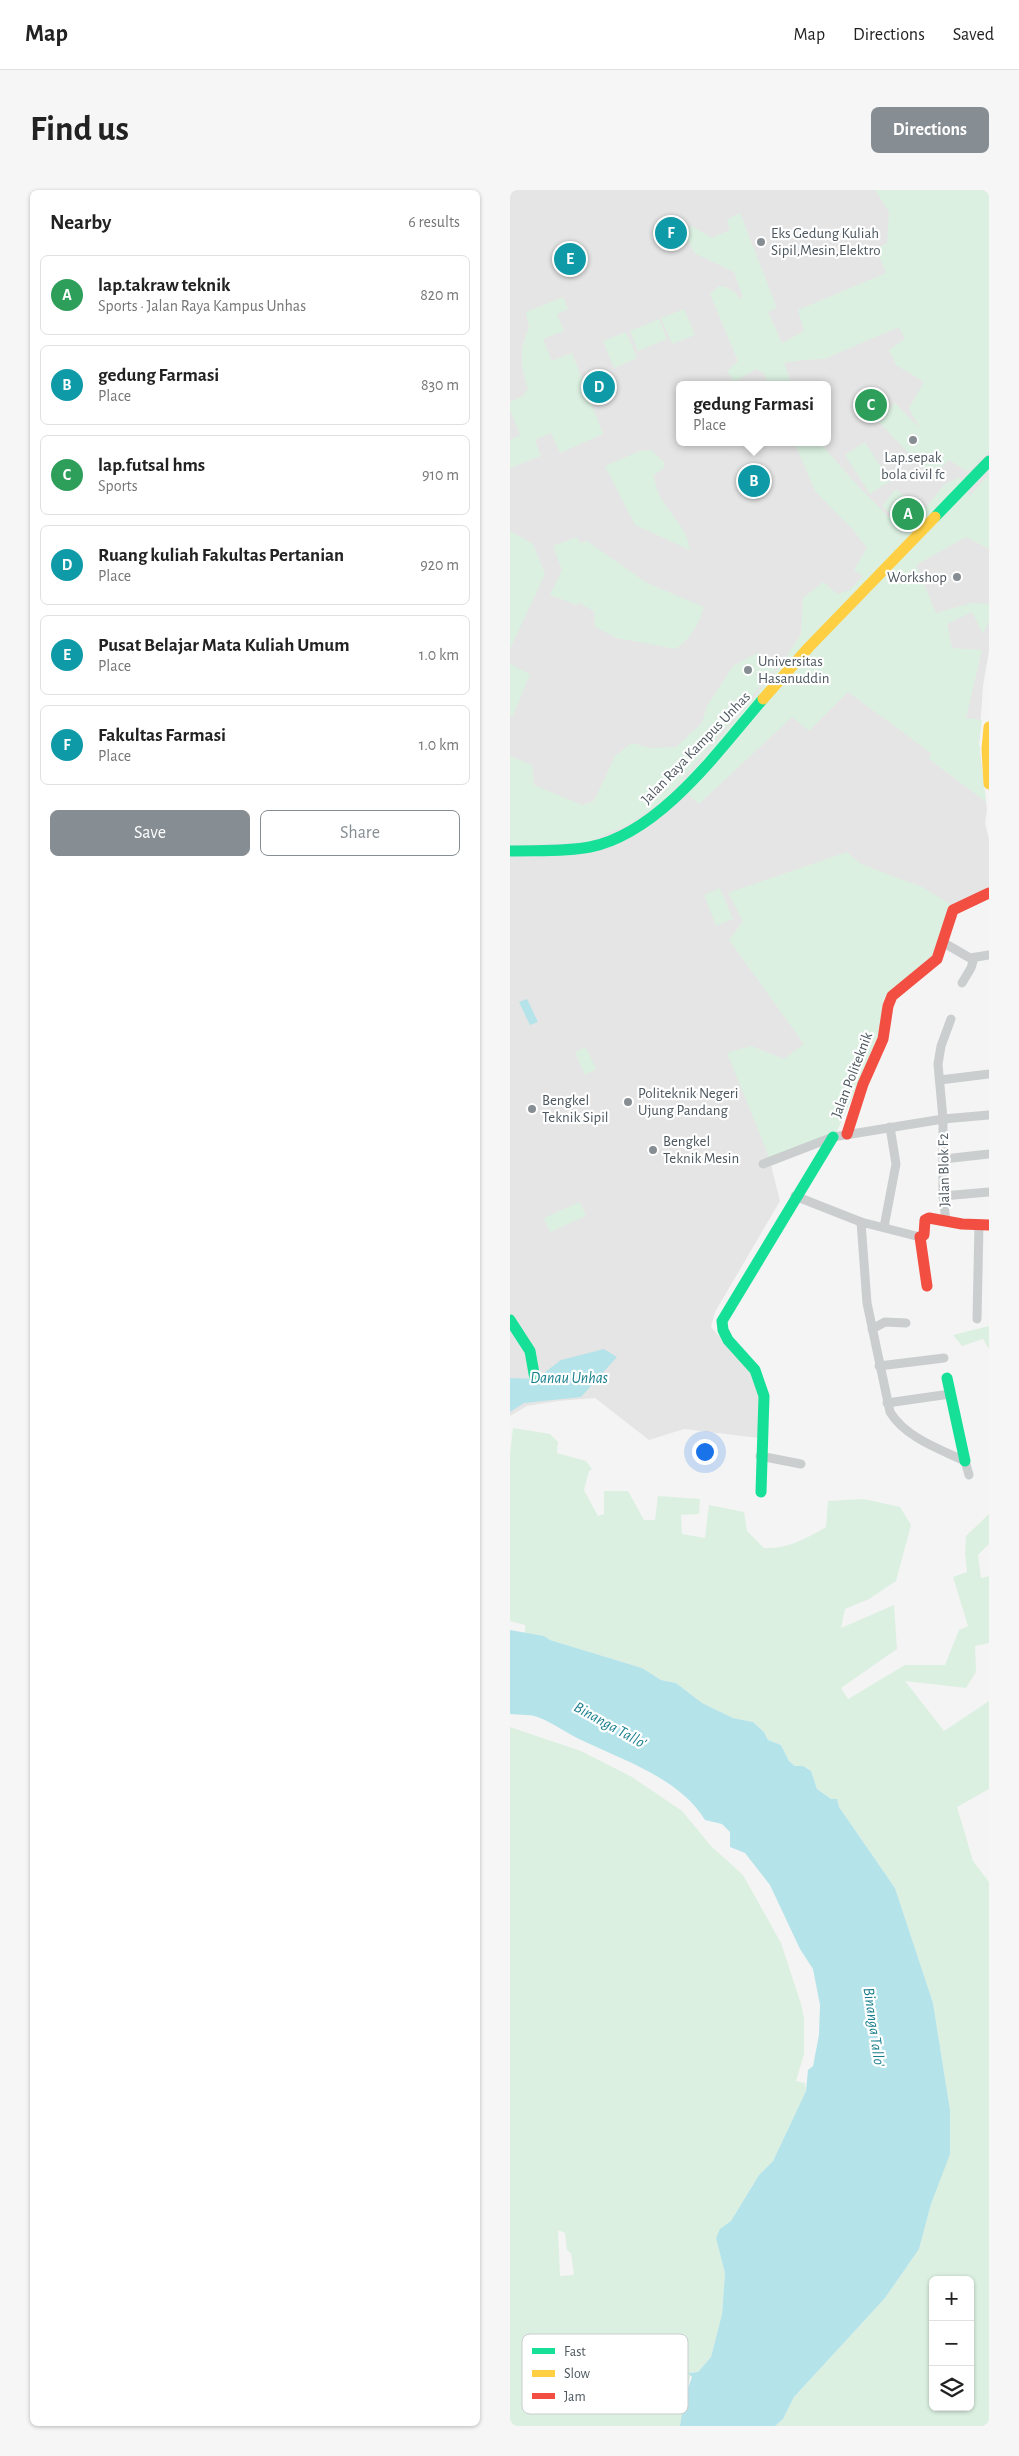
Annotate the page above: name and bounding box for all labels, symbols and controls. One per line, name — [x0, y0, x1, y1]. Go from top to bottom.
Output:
text: Map — [25, 22, 68, 46]
text: Map — [794, 26, 825, 44]
text: Directions — [853, 26, 925, 44]
text: Saved — [953, 26, 994, 44]
button: Directions — [871, 107, 989, 153]
text: Find us — [30, 112, 129, 147]
text: Nearby — [50, 212, 111, 233]
text: 6 results — [408, 214, 460, 230]
pin: F — [655, 214, 687, 252]
place label: Eks Gedung Kuliah Sipil,Mesin,Elektro — [771, 226, 881, 258]
marker: Eks Gedung Kuliah Sipil,Mesin,Elektro — [755, 236, 767, 248]
pin: E — [554, 240, 586, 278]
text: lap.takraw teknik — [98, 276, 231, 295]
text: A — [62, 287, 72, 303]
text: 820 m — [420, 287, 459, 303]
text: Sports · Jalan Raya Kampus Unhas — [98, 298, 306, 314]
text: gedung Farmasi — [98, 366, 219, 385]
pin: D — [583, 368, 615, 406]
text: B — [62, 377, 72, 393]
text: 830 m — [421, 377, 459, 393]
popup — [676, 381, 831, 446]
pin: C — [855, 386, 887, 424]
text: Place — [98, 388, 131, 404]
text: gedung Farmasi — [693, 395, 814, 414]
text: Place — [693, 417, 726, 433]
marker: Lap.sepak bola civil fc — [907, 434, 919, 446]
place label: Lap.sepak bola civil fc — [881, 450, 945, 482]
text: lap.futsal hms — [98, 456, 205, 475]
pin: B — [738, 462, 770, 500]
text: C — [63, 467, 71, 483]
text: 910 m — [422, 467, 459, 483]
text: Sports — [98, 478, 138, 494]
pin: A — [892, 495, 924, 533]
text: Ruang kuliah Fakultas Pertanian — [98, 546, 344, 565]
text: D — [62, 557, 72, 573]
text: 920 m — [420, 557, 459, 573]
text: Place — [98, 568, 131, 584]
place label: Workshop — [887, 570, 947, 585]
marker: Workshop — [951, 571, 963, 583]
text: Pusat Belajar Mata Kuliah Umum — [98, 636, 349, 655]
text: E — [63, 647, 71, 663]
text: 1.0 km — [419, 647, 459, 663]
place label: Universitas Hasanuddin — [758, 654, 830, 686]
text: Place — [98, 658, 131, 674]
marker: Universitas Hasanuddin — [742, 664, 754, 676]
street label: Jalan Raya Kampus Unhas — [639, 689, 753, 807]
text: Fakultas Farmasi — [98, 726, 226, 745]
text: F — [63, 737, 71, 753]
text: 1.0 km — [419, 737, 459, 753]
text: Place — [98, 748, 131, 764]
button: Save — [50, 810, 250, 856]
button: Share — [260, 810, 460, 856]
street label: Jalan Politeknik — [829, 1030, 875, 1120]
place label: Politeknik Negeri Ujung Pandang — [638, 1086, 738, 1118]
place label: Bengkel Teknik Sipil — [542, 1093, 608, 1125]
marker: Politeknik Negeri Ujung Pandang — [622, 1096, 634, 1108]
marker: Bengkel Teknik Sipil — [526, 1103, 538, 1115]
street label: Jalan Blok F2 — [936, 1133, 952, 1207]
place label: Bengkel Teknik Mesin — [663, 1134, 739, 1166]
marker: Bengkel Teknik Mesin — [647, 1144, 659, 1156]
water label: Danau Unhas — [530, 1370, 608, 1386]
your location — [692, 1439, 718, 1465]
water label: Binanga Tallo' — [571, 1699, 649, 1752]
water label: Binanga Tallo' — [861, 1986, 888, 2068]
map controls — [929, 2276, 974, 2411]
button: + — [929, 2276, 974, 2321]
button: − — [929, 2321, 974, 2366]
legend — [522, 2334, 688, 2414]
text: Fast — [564, 2345, 586, 2359]
button: layers — [929, 2366, 974, 2411]
text: Slow — [564, 2367, 591, 2381]
text: Jam — [564, 2390, 586, 2404]

